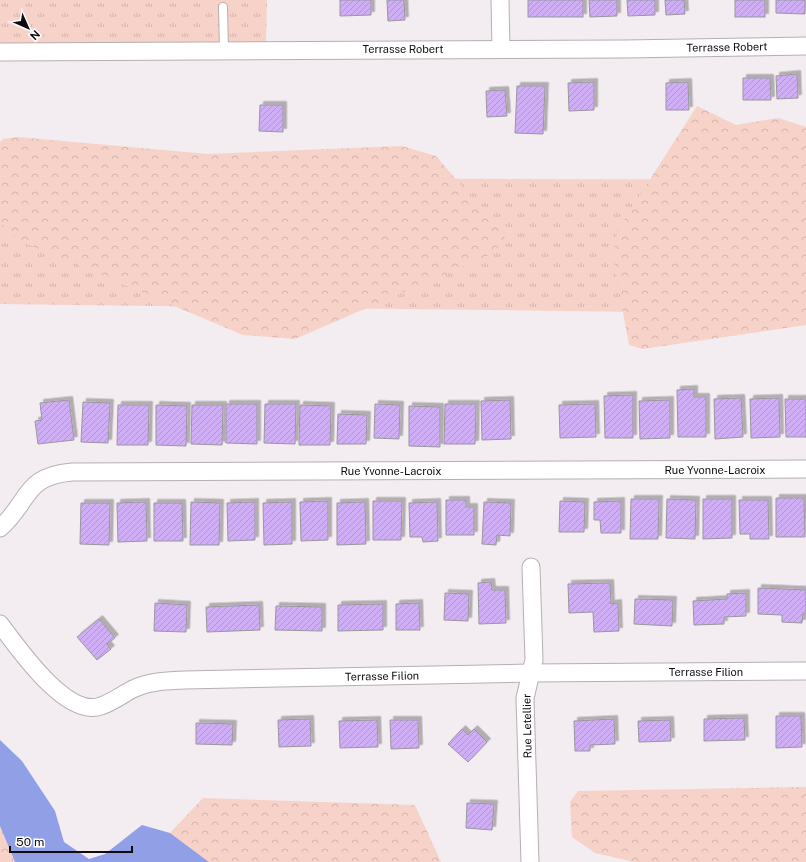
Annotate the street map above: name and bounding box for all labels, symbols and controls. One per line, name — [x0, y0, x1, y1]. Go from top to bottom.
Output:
north arrow — [8, 8, 48, 48]
text: N — [28, 28, 42, 42]
street label: Terrasse Robert — [686, 40, 768, 54]
street label: Terrasse Robert — [362, 43, 444, 55]
street label: Rue Yvonne-Lacroix — [664, 464, 766, 476]
street label: Rue Yvonne-Lacroix — [340, 465, 442, 477]
street label: Terrasse Filion — [669, 666, 743, 678]
street label: Terrasse Filion — [345, 669, 419, 683]
street label: Rue Letellier — [520, 694, 534, 758]
scale bar — [10, 828, 132, 854]
text: 50 m — [16, 835, 44, 849]

